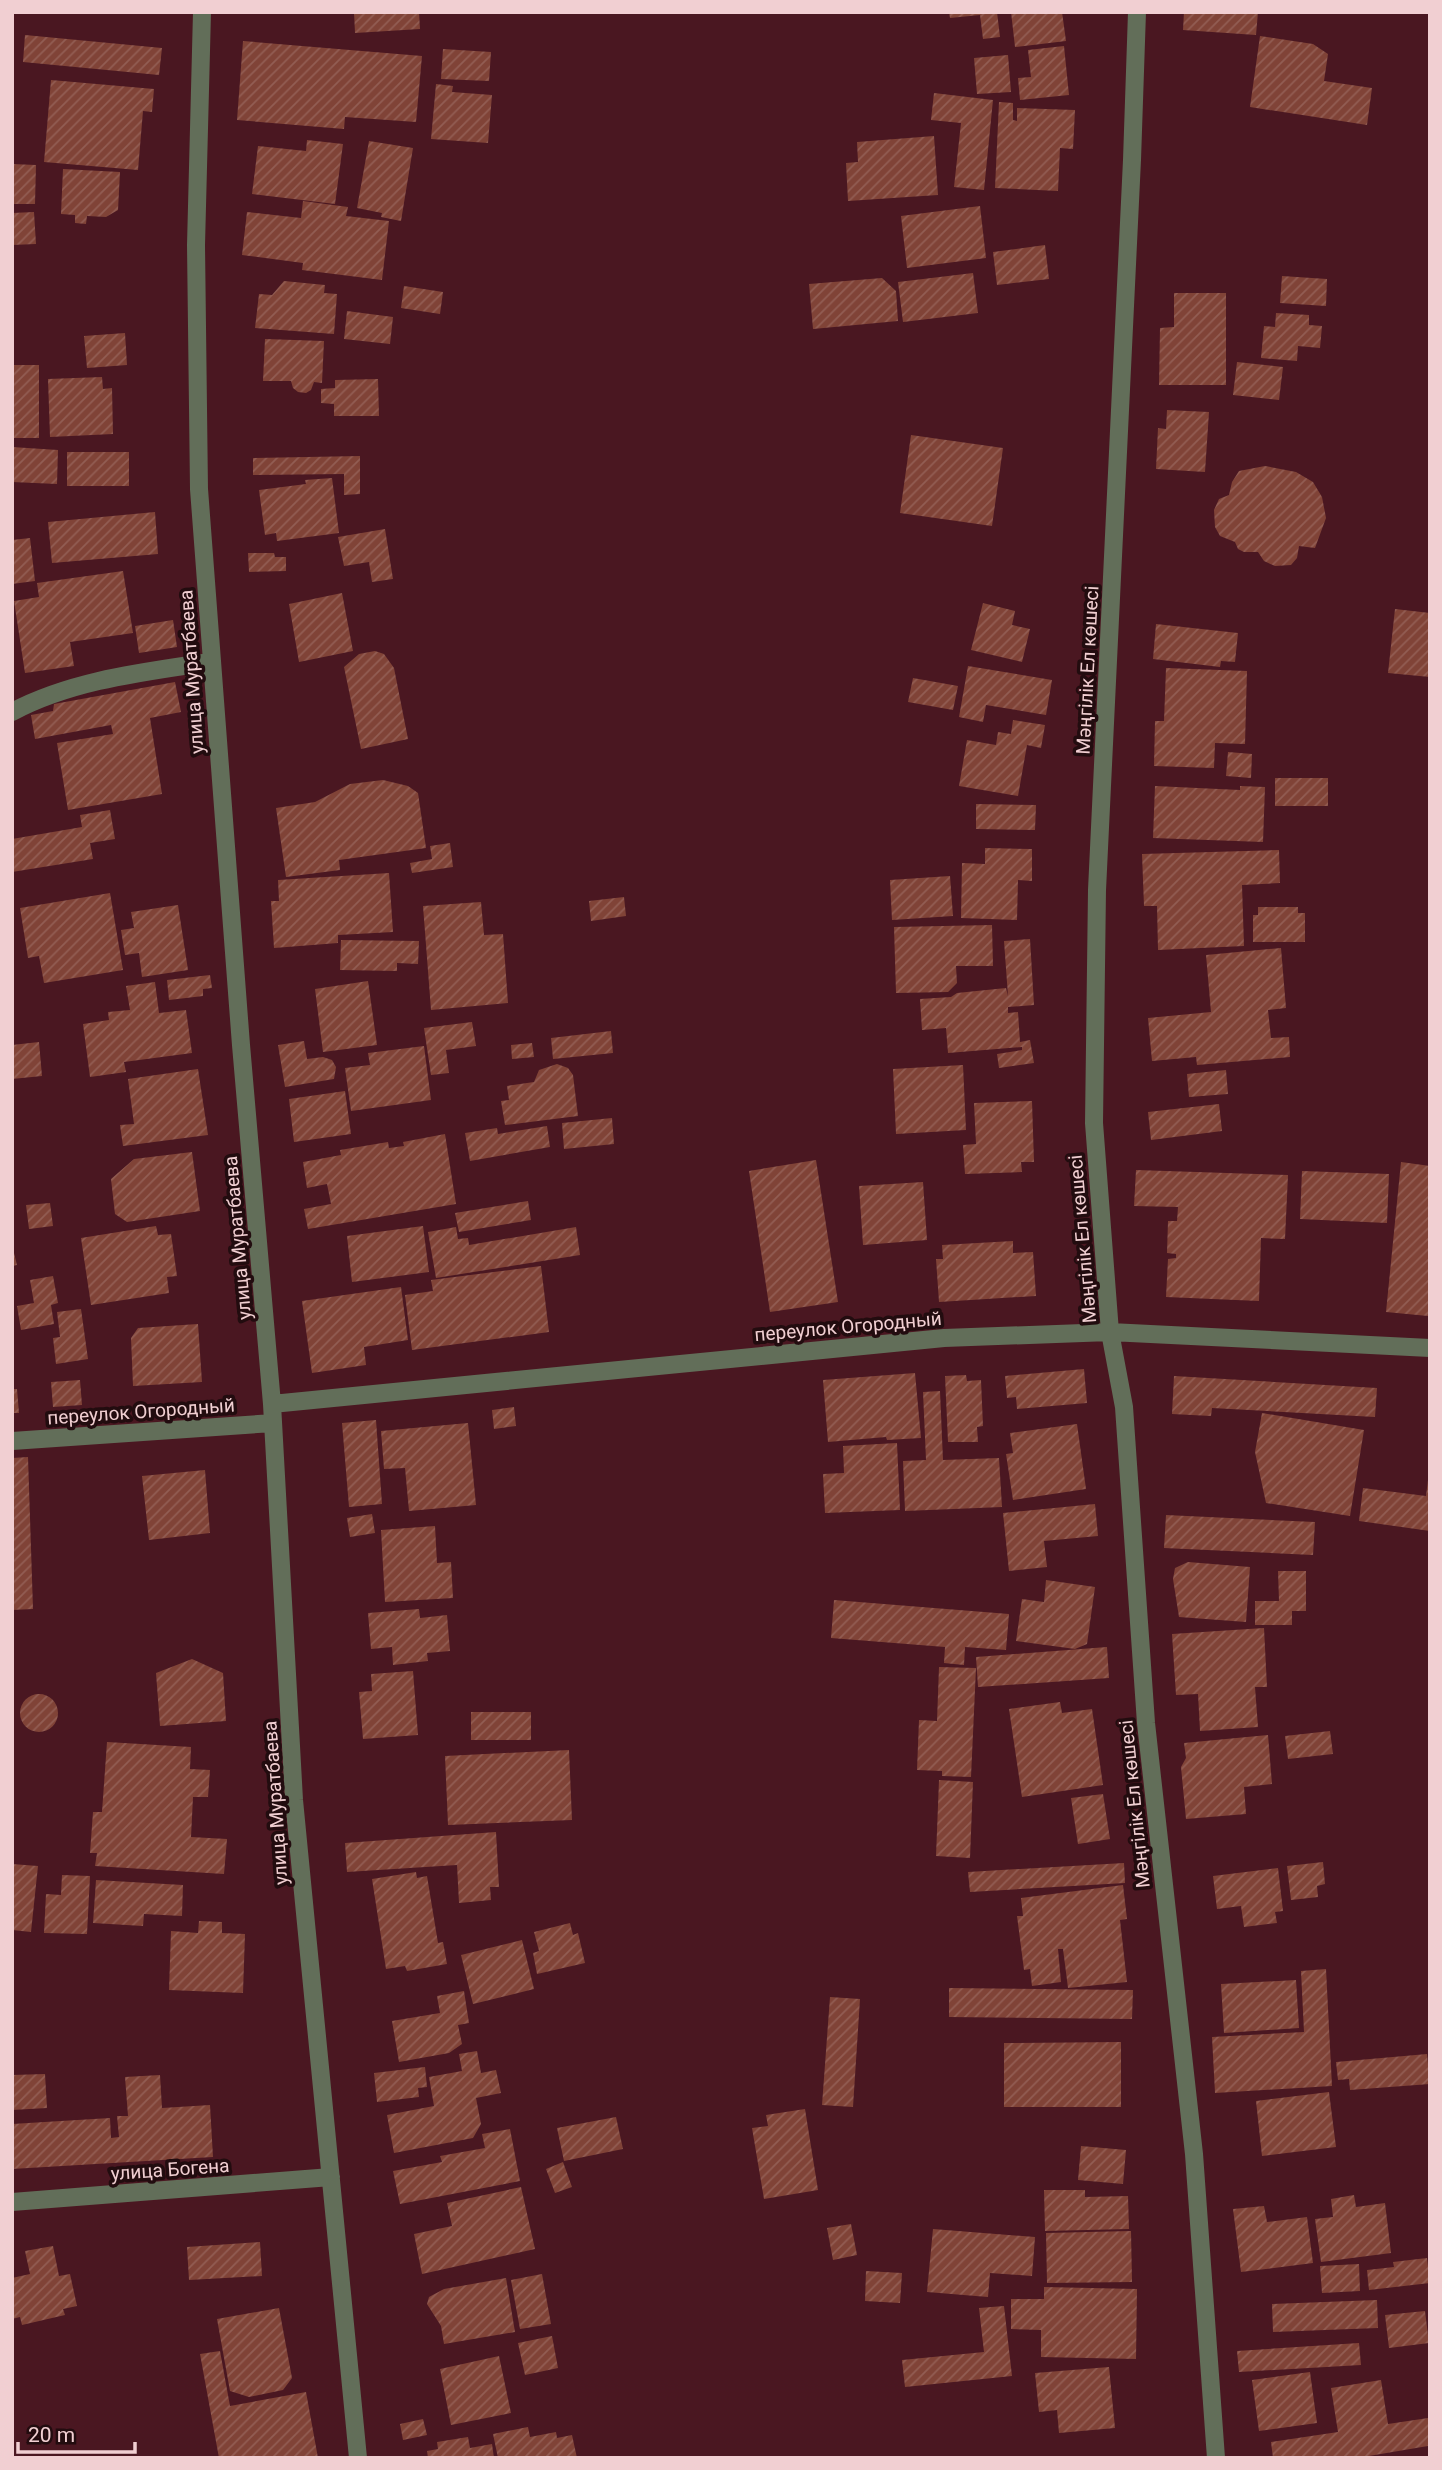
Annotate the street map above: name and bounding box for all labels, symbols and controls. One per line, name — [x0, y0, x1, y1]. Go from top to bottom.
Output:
street label: Мәңгілік Ел көшесі — [1072, 585, 1103, 755]
street label: улица Муратбаева — [174, 589, 209, 755]
street label: Мәңгілік Ел көшесі — [1064, 1154, 1101, 1324]
street label: улица Муратбаева — [219, 1155, 256, 1321]
street label: переулок Огородный — [754, 1307, 943, 1346]
street label: переулок Огородный — [47, 1393, 235, 1430]
street label: Мәңгілік Ел көшесі — [1114, 1719, 1155, 1889]
street label: улица Муратбаева — [258, 1720, 293, 1886]
street label: улица Богена — [110, 2154, 230, 2185]
scale bar — [18, 2410, 135, 2454]
text: 20 m — [28, 2423, 75, 2447]

